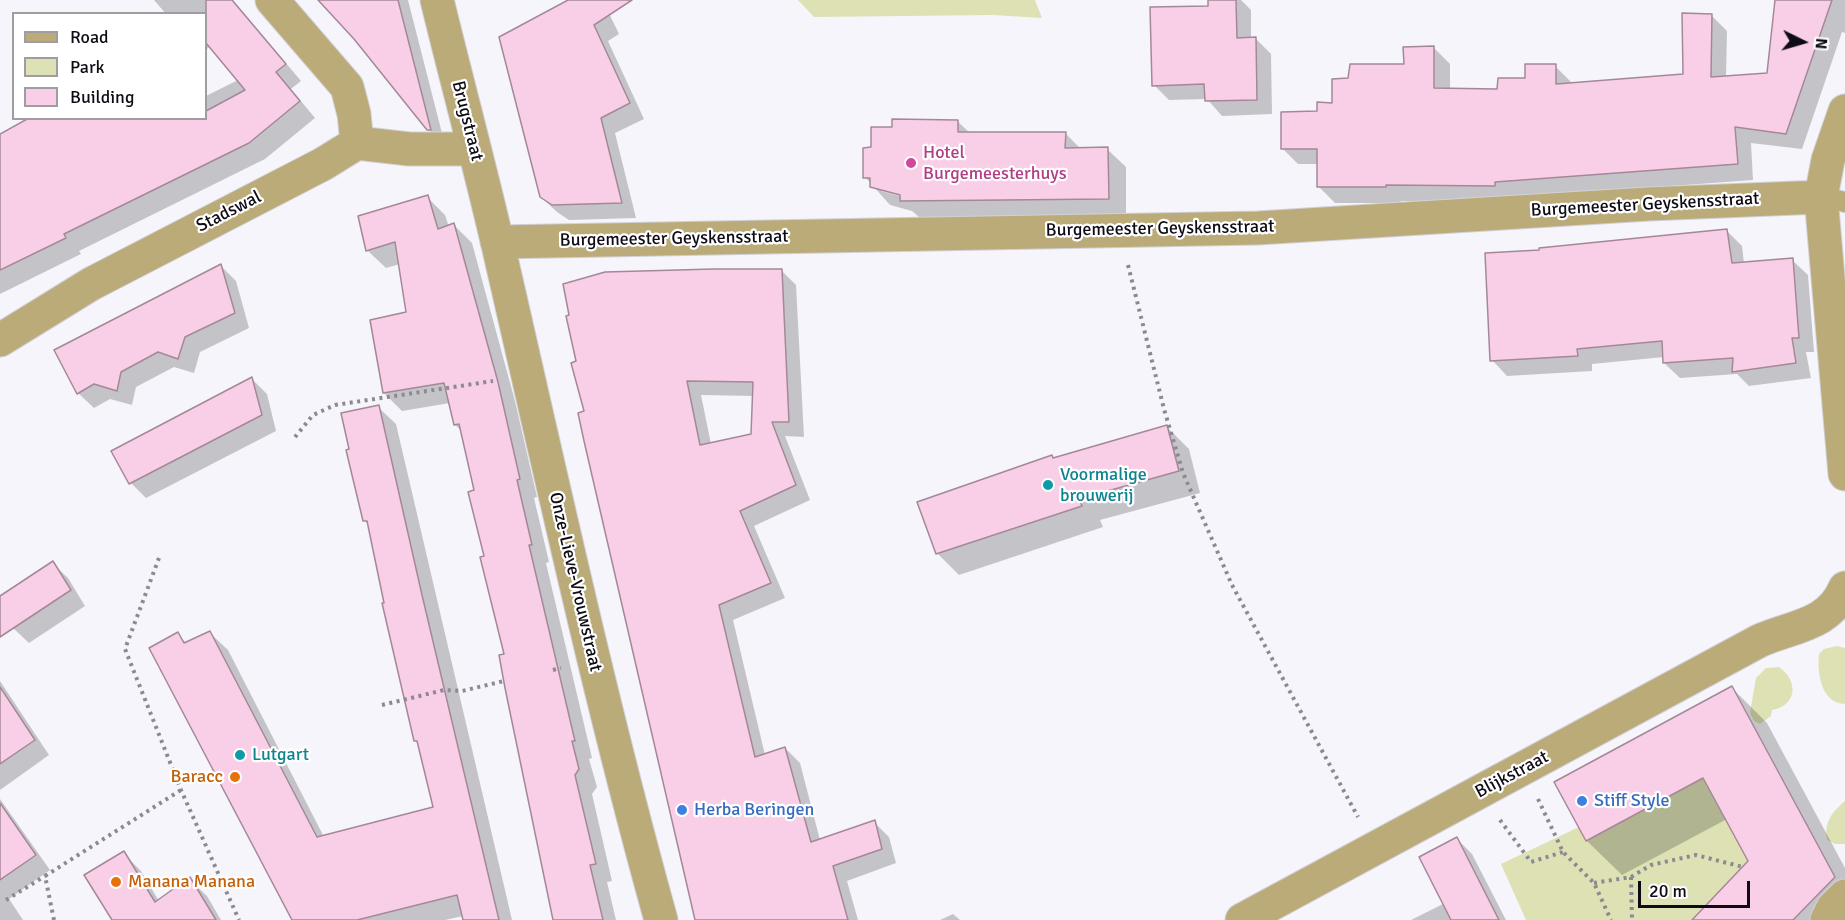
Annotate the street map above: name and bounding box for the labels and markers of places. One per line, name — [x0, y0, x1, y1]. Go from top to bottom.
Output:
place label: Hotel Burgemeesterhuys — [923, 142, 1067, 184]
marker: Hotel Burgemeesterhuys — [904, 156, 918, 170]
place label: Voormalige brouwerij — [1060, 464, 1147, 506]
marker: Voormalige brouwerij — [1041, 478, 1055, 492]
place label: Lutgart — [252, 744, 309, 766]
marker: Lutgart — [233, 748, 247, 762]
place label: Baracc — [171, 766, 223, 788]
marker: Baracc — [228, 770, 242, 784]
place label: Stiff Style — [1594, 790, 1670, 812]
marker: Stiff Style — [1575, 794, 1589, 808]
place label: Herba Beringen — [694, 799, 814, 821]
marker: Herba Beringen — [675, 803, 689, 817]
place label: Manana Manana — [128, 871, 255, 893]
marker: Manana Manana — [109, 875, 123, 889]

